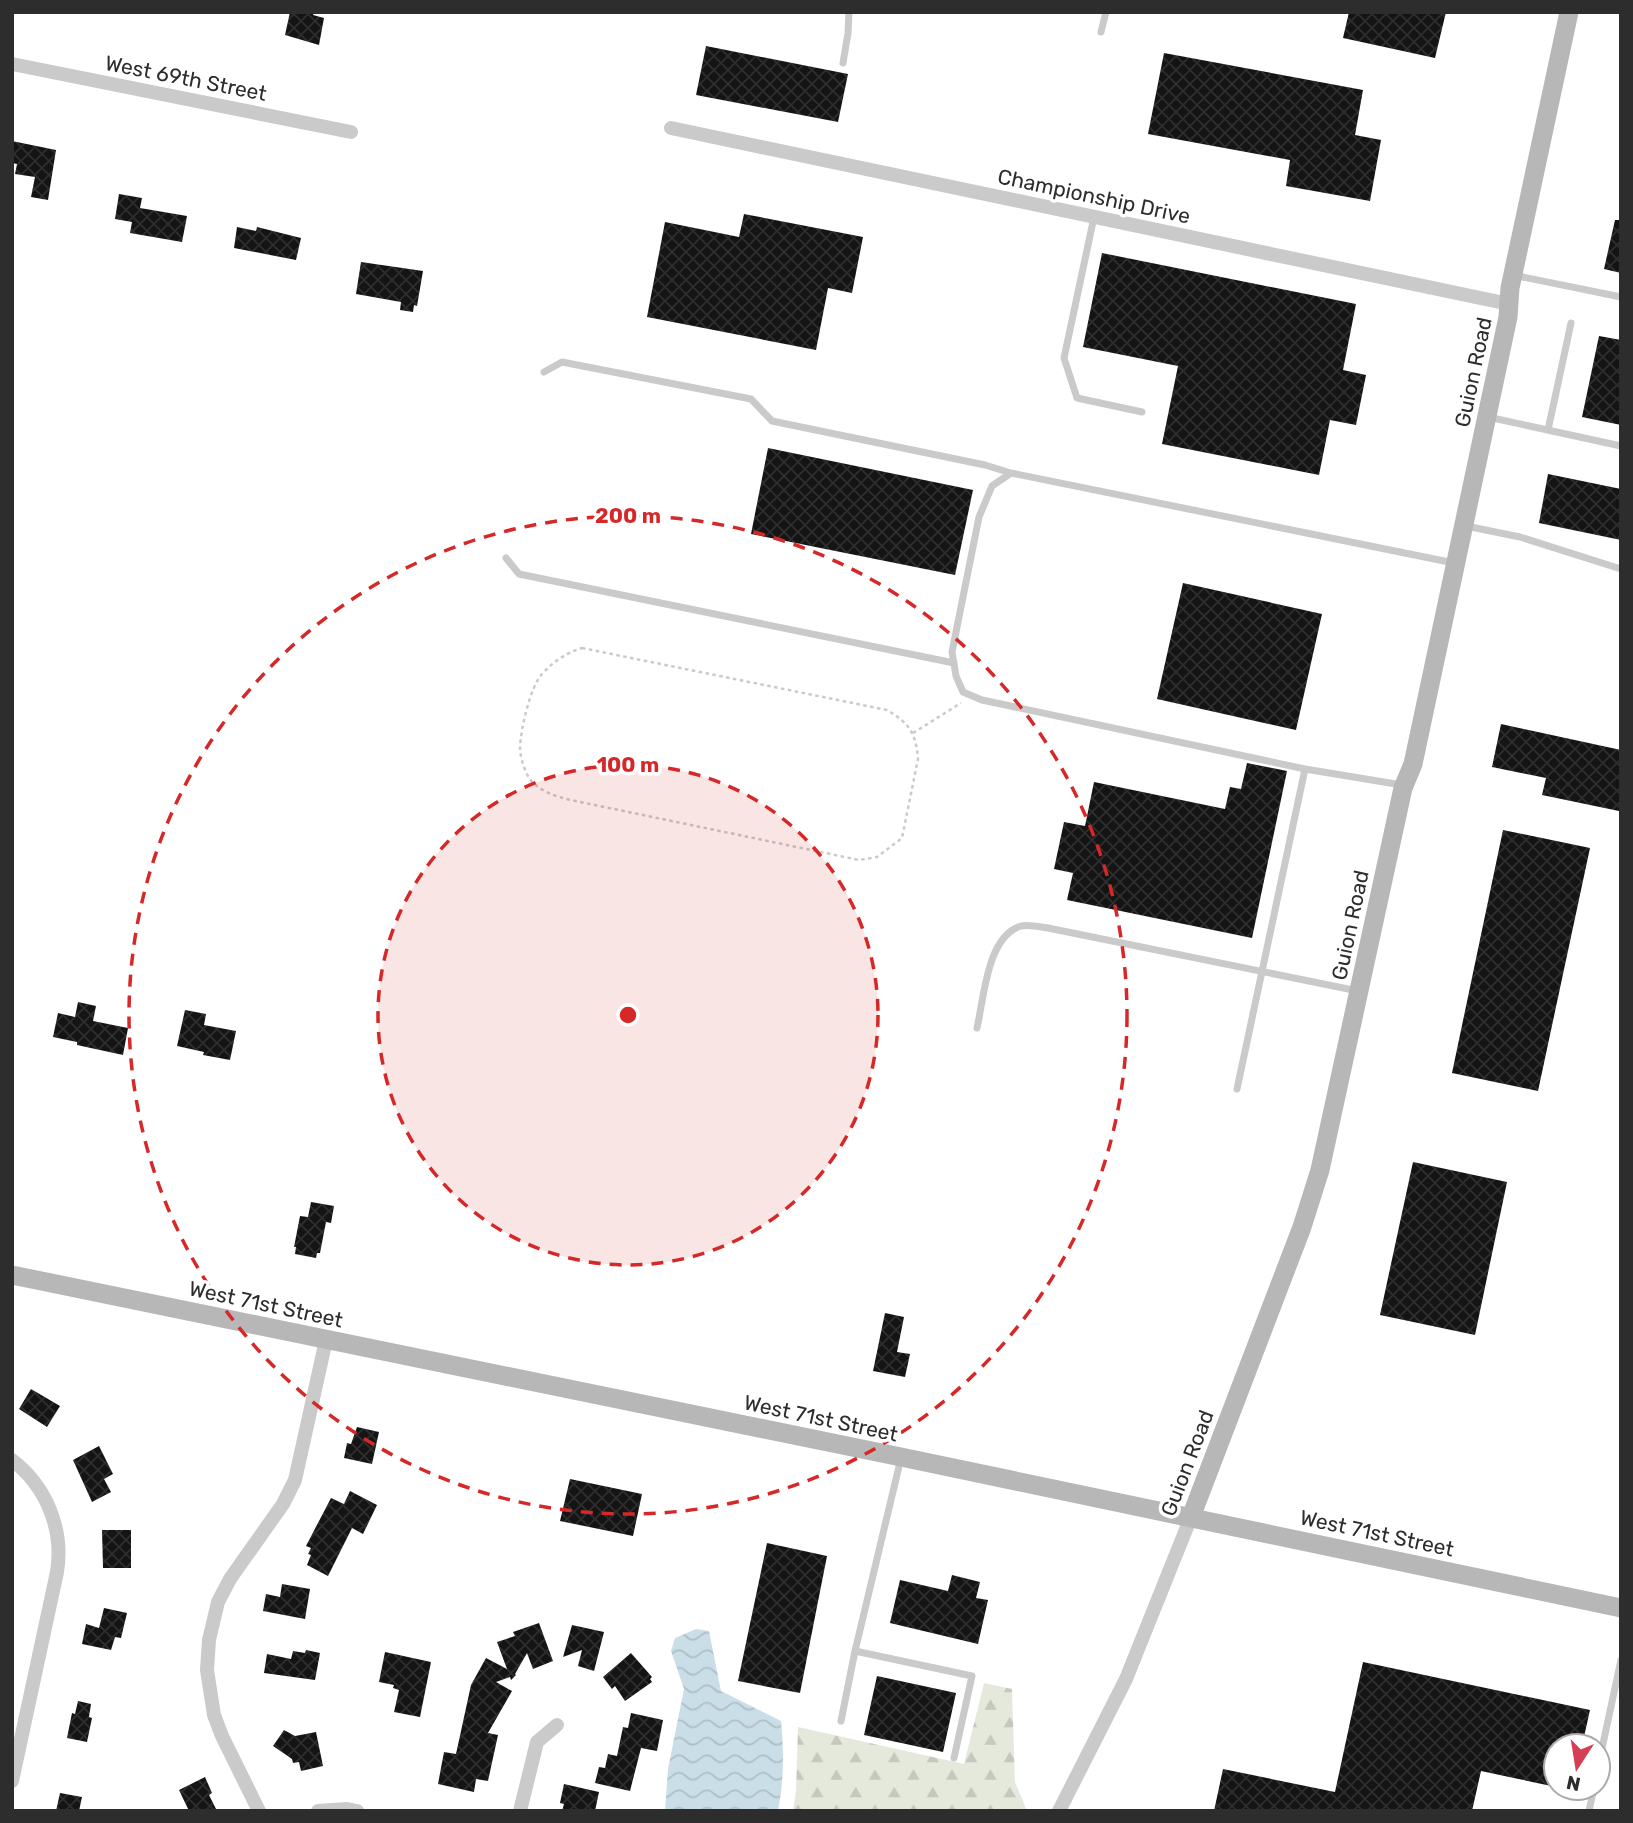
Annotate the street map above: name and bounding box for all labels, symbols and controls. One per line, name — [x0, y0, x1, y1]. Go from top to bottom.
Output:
street label: West 69th Street — [103, 50, 269, 106]
street label: Championship Drive — [995, 163, 1193, 229]
street label: Guion Road — [1449, 315, 1497, 429]
text: 200 m — [595, 503, 661, 528]
text: 100 m — [597, 752, 659, 777]
street label: Guion Road — [1326, 868, 1374, 982]
centre of rings — [616, 1003, 640, 1027]
street label: West 71st Street — [187, 1275, 345, 1333]
street label: West 71st Street — [742, 1389, 900, 1447]
street label: Guion Road — [1155, 1406, 1219, 1520]
street label: West 71st Street — [1298, 1504, 1456, 1562]
north arrow — [1542, 1732, 1612, 1802]
text: N — [1564, 1770, 1583, 1796]

